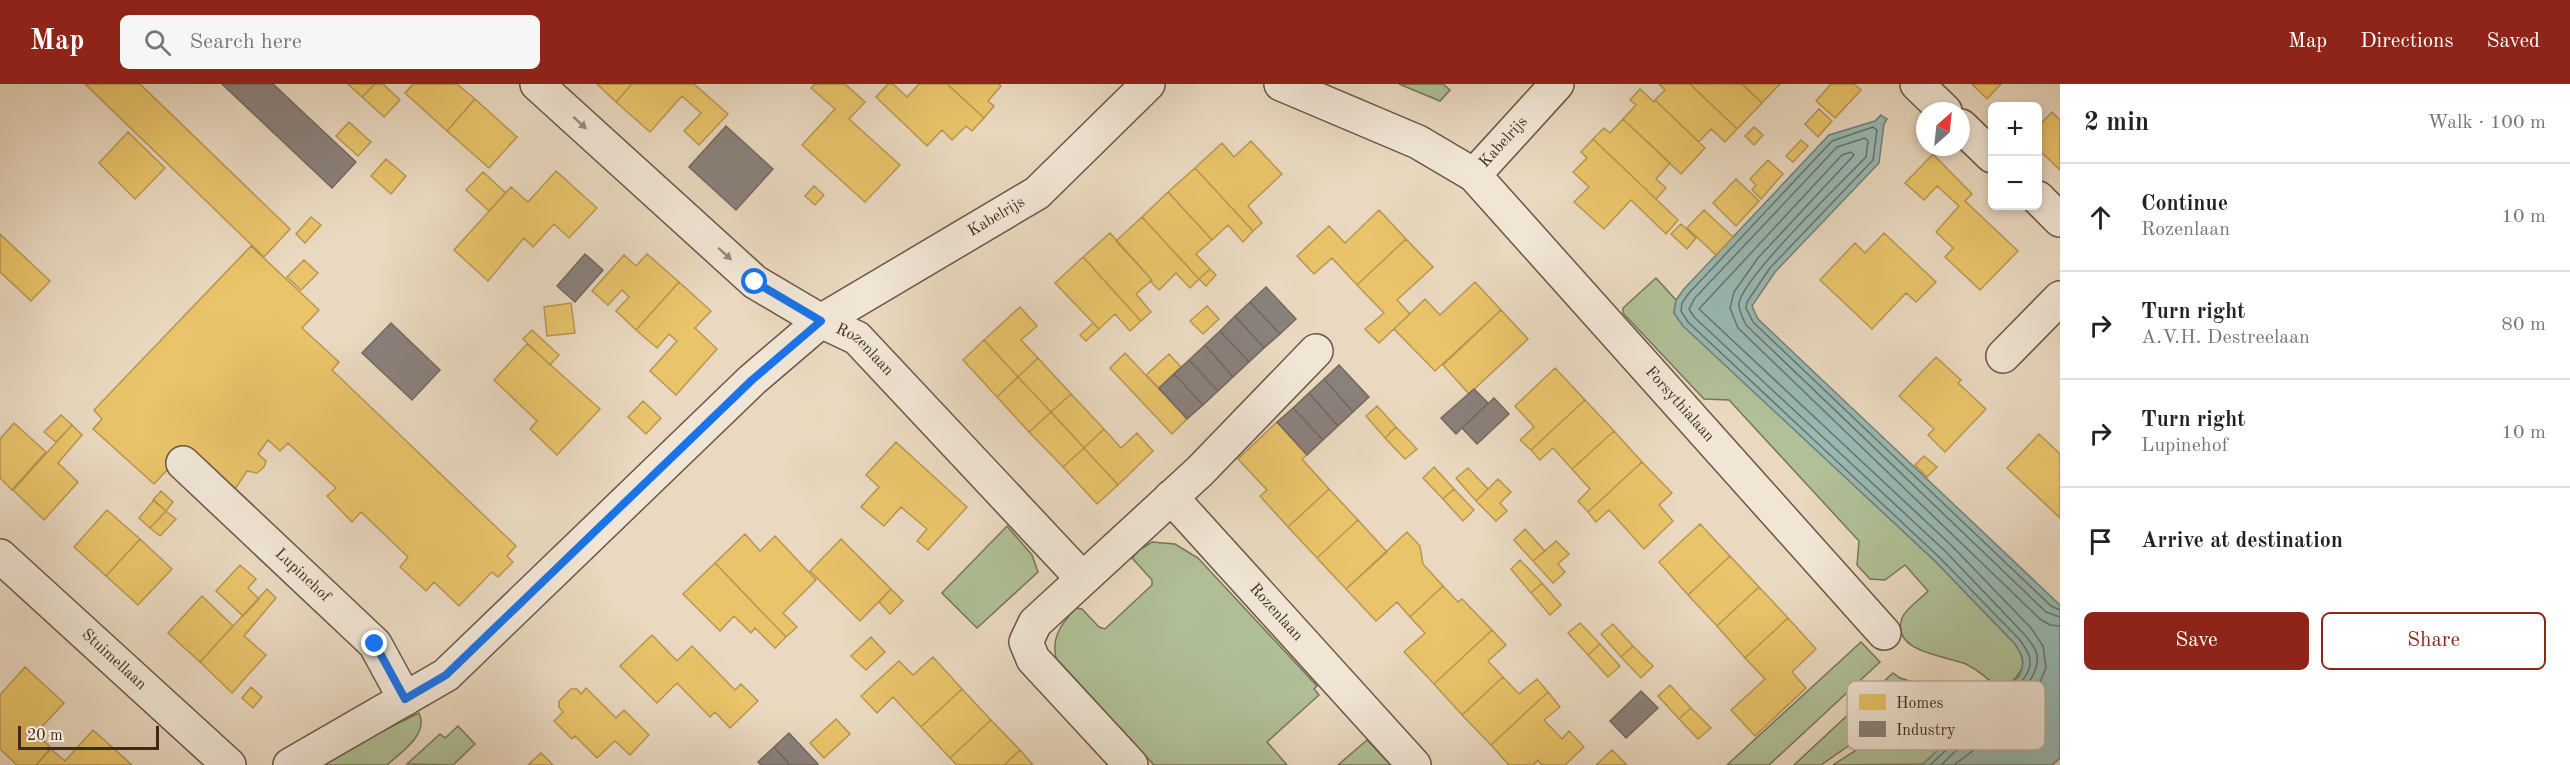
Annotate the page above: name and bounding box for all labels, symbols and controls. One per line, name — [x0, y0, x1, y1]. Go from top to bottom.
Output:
search box — [120, 15, 540, 69]
icon: search — [141, 26, 174, 59]
text: Map — [30, 28, 84, 56]
text: Search here — [189, 31, 302, 53]
text: Map — [2288, 31, 2327, 52]
text: Directions — [2360, 31, 2454, 52]
text: Saved — [2487, 31, 2540, 52]
north arrow — [1916, 102, 1970, 156]
map controls — [1988, 102, 2042, 210]
button: + — [1988, 102, 2042, 156]
text: 2 min — [2084, 110, 2149, 136]
text: Walk · 100 m — [2427, 113, 2546, 133]
street label: Kabelrijs — [1477, 114, 1531, 171]
one-way arrow — [573, 116, 588, 130]
button: − — [1988, 156, 2042, 210]
text: Continue — [2141, 193, 2228, 215]
street label: Kabelrijs — [965, 194, 1028, 240]
icon: ahead — [2084, 201, 2117, 234]
text: 10 m — [2501, 207, 2546, 227]
text: Rozenlaan — [2141, 220, 2230, 240]
one-way arrow — [717, 247, 732, 260]
route start — [741, 268, 767, 294]
text: Turn right — [2141, 301, 2245, 323]
icon: right — [2084, 309, 2117, 342]
text: 80 m — [2501, 315, 2546, 335]
street label: Rozenlaan — [833, 321, 896, 379]
text: A.V.H. Destreelaan — [2141, 328, 2310, 348]
street label: Forsythialaan — [1642, 364, 1717, 445]
text: Turn right — [2141, 409, 2245, 431]
icon: right — [2084, 417, 2117, 450]
text: 10 m — [2501, 423, 2546, 443]
text: Lupinehof — [2141, 436, 2228, 456]
icon: arrive — [2084, 525, 2117, 558]
text: Arrive at destination — [2141, 530, 2343, 552]
street label: Lupinehof — [271, 546, 334, 606]
street label: Rozenlaan — [1246, 581, 1306, 645]
button: Save — [2084, 612, 2309, 670]
button: Share — [2321, 612, 2546, 670]
street label: Stuimellaan — [78, 626, 150, 693]
route end — [361, 630, 387, 656]
legend — [1847, 681, 2045, 750]
text: Homes — [1896, 696, 1944, 712]
scale bar — [18, 723, 159, 750]
text: Industry — [1896, 723, 1956, 739]
text: 20 m — [27, 728, 63, 744]

